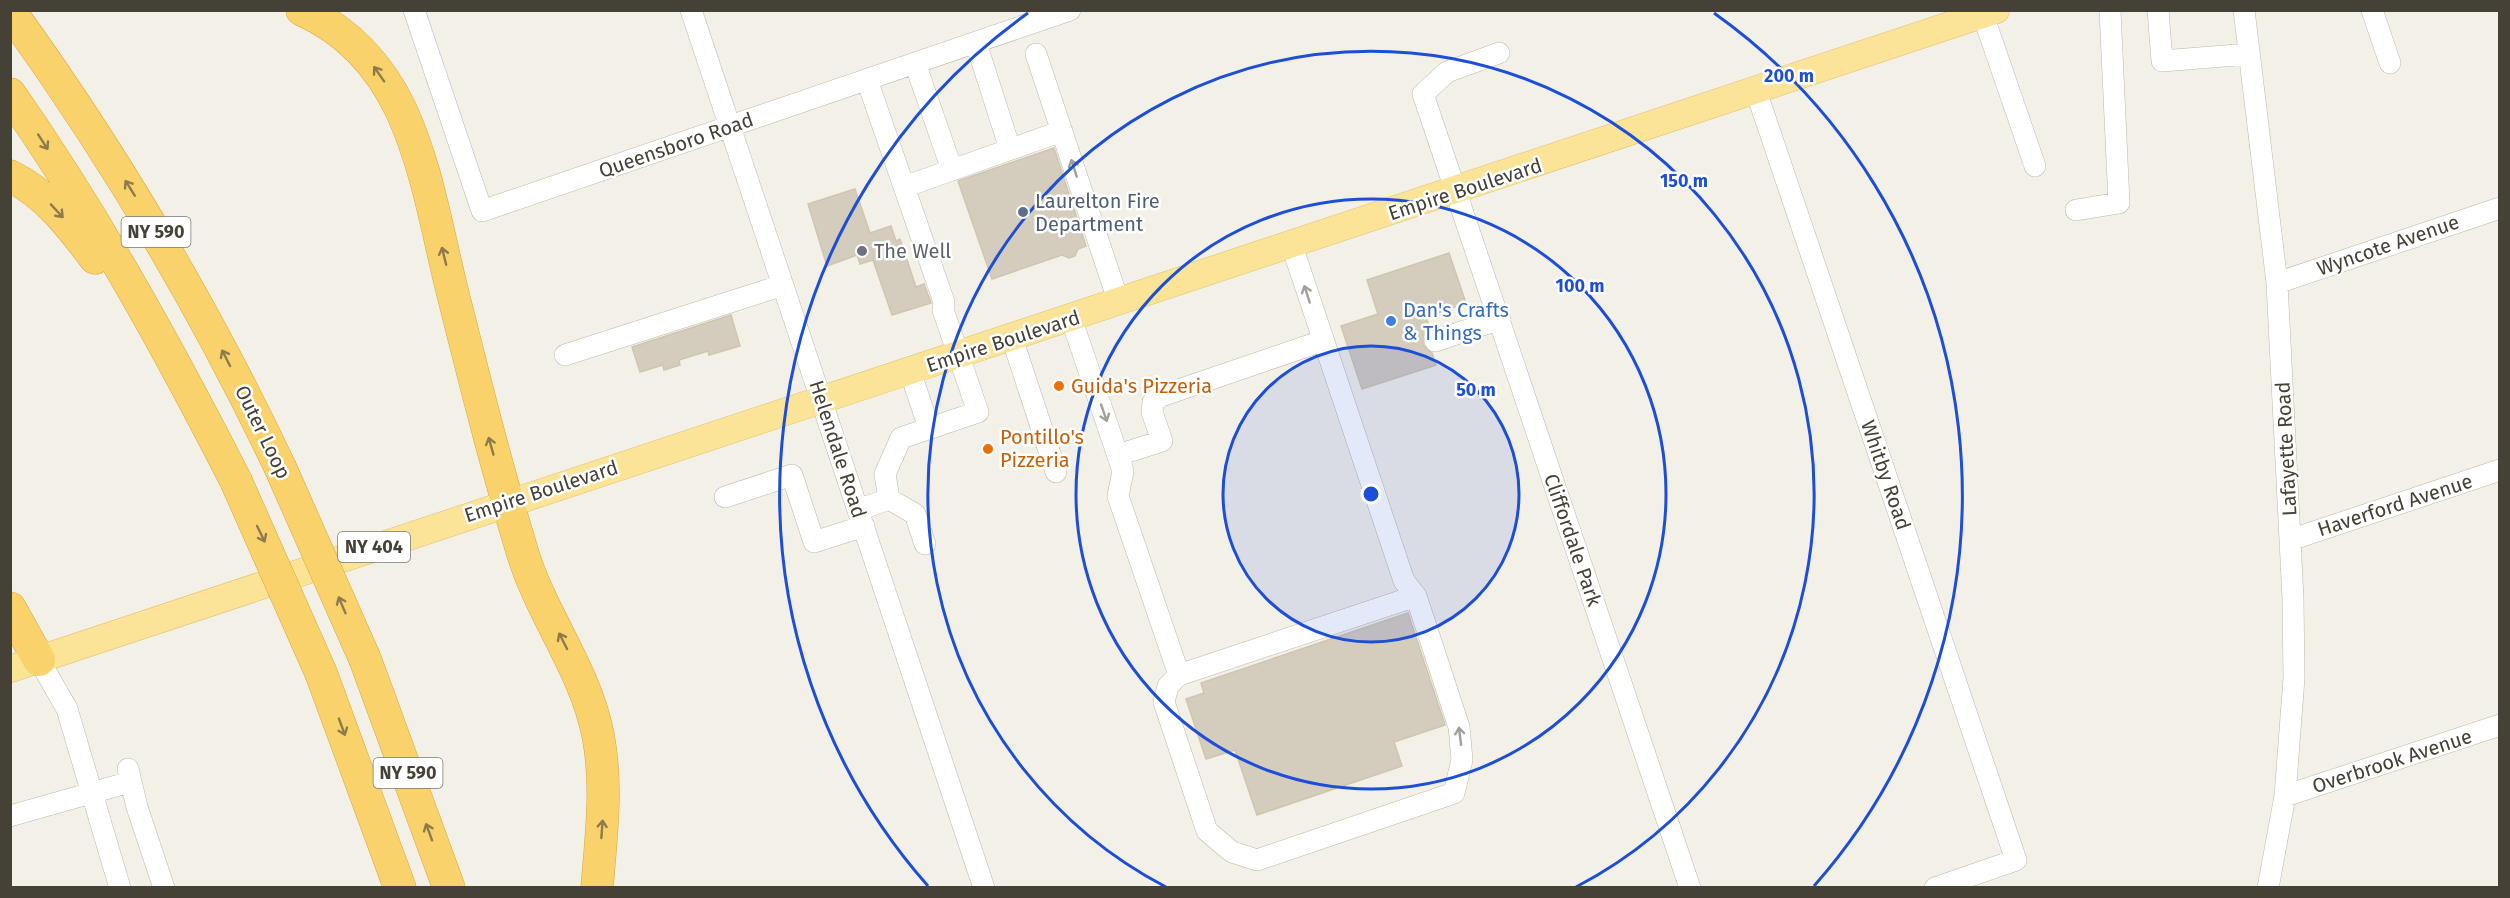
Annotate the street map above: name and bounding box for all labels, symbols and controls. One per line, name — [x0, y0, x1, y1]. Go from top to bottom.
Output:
text: 200 m — [1764, 65, 1814, 87]
one-way arrow — [373, 67, 385, 83]
street label: Queensboro Road — [595, 107, 757, 183]
one-way arrow — [37, 134, 49, 150]
street label: Empire Boulevard — [1385, 153, 1545, 225]
one-way arrow — [1068, 159, 1079, 178]
text: 150 m — [1660, 170, 1708, 192]
one-way arrow — [123, 180, 136, 197]
place label: Laurelton Fire Department — [1035, 189, 1160, 236]
one-way arrow — [50, 203, 64, 218]
marker: Laurelton Fire Department — [1016, 205, 1030, 219]
street label: Wyncote Avenue — [2314, 209, 2462, 281]
road number: NY 590 — [122, 217, 190, 247]
place label: The Well — [874, 239, 951, 263]
marker: The Well — [855, 244, 869, 258]
one-way arrow — [437, 247, 449, 266]
text: 100 m — [1556, 275, 1604, 297]
one-way arrow — [1301, 285, 1312, 304]
place label: Dan's Crafts & Things — [1403, 298, 1509, 345]
street label: Empire Boulevard — [923, 305, 1083, 377]
marker: Dan's Crafts & Things — [1384, 314, 1398, 328]
one-way arrow — [220, 349, 231, 367]
place label: Guida's Pizzeria — [1071, 374, 1212, 398]
street label: Helendale Road — [804, 377, 872, 521]
marker: Guida's Pizzeria — [1052, 379, 1066, 393]
text: 50 m — [1456, 379, 1496, 401]
street label: Outer Loop — [230, 381, 296, 483]
street label: Lafayette Road — [2270, 381, 2302, 517]
one-way arrow — [1099, 403, 1110, 422]
street label: Whitby Road — [1856, 417, 1916, 533]
place label: Pontillo's Pizzeria — [1000, 425, 1084, 472]
one-way arrow — [485, 437, 496, 456]
marker: Pontillo's Pizzeria — [981, 442, 995, 456]
street label: Empire Boulevard — [461, 455, 621, 527]
street label: Haverford Avenue — [2314, 469, 2476, 541]
street label: Cliffordale Park — [1539, 471, 1607, 610]
centre of rings — [1361, 484, 1381, 504]
one-way arrow — [256, 524, 268, 542]
road number: NY 404 — [338, 532, 410, 562]
one-way arrow — [336, 596, 348, 614]
one-way arrow — [556, 633, 568, 651]
one-way arrow — [338, 717, 349, 736]
street label: Overbrook Avenue — [2309, 724, 2475, 798]
one-way arrow — [1454, 726, 1465, 746]
road number: NY 590 — [374, 758, 442, 788]
one-way arrow — [597, 820, 608, 840]
one-way arrow — [423, 823, 434, 842]

